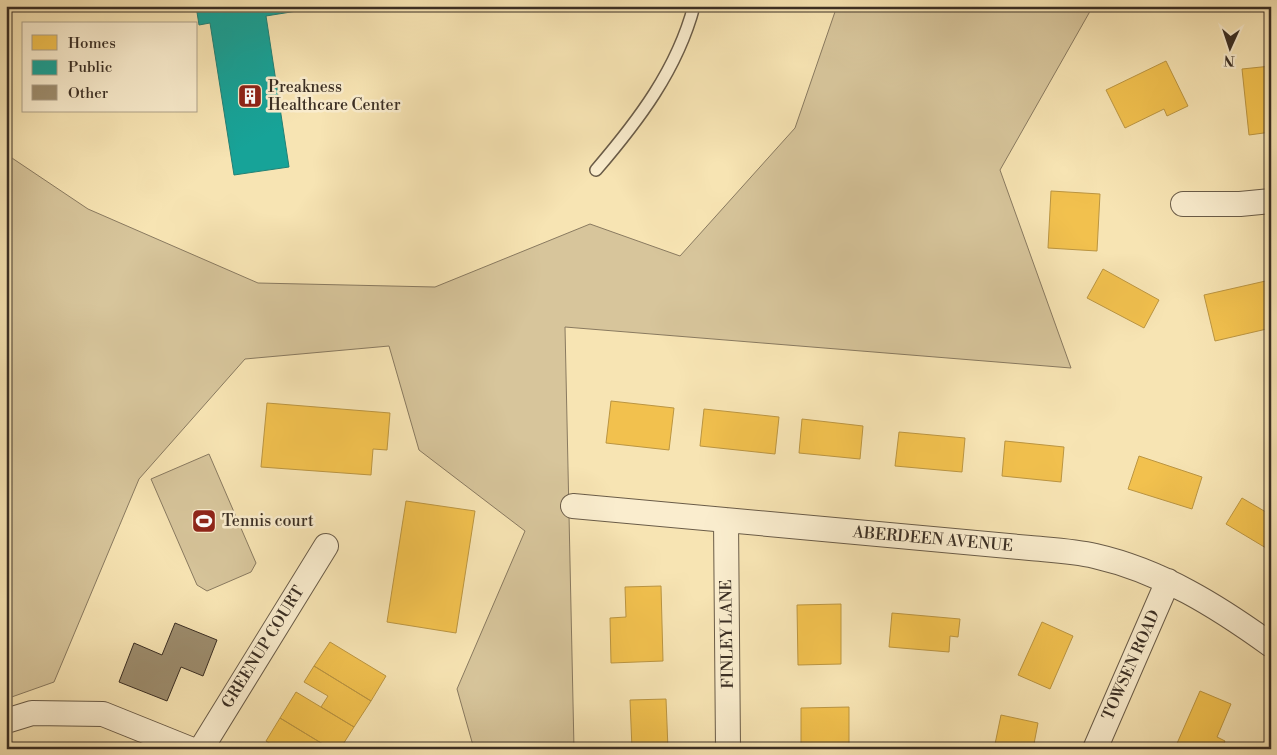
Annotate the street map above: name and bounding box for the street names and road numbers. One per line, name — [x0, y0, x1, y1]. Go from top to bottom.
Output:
street label: ABERDEEN AVENUE — [851, 522, 1014, 556]
street label: FINLEY LANE — [716, 579, 738, 689]
street label: GREENUP COURT — [217, 582, 309, 712]
street label: TOWSEN ROAD — [1098, 607, 1164, 723]

